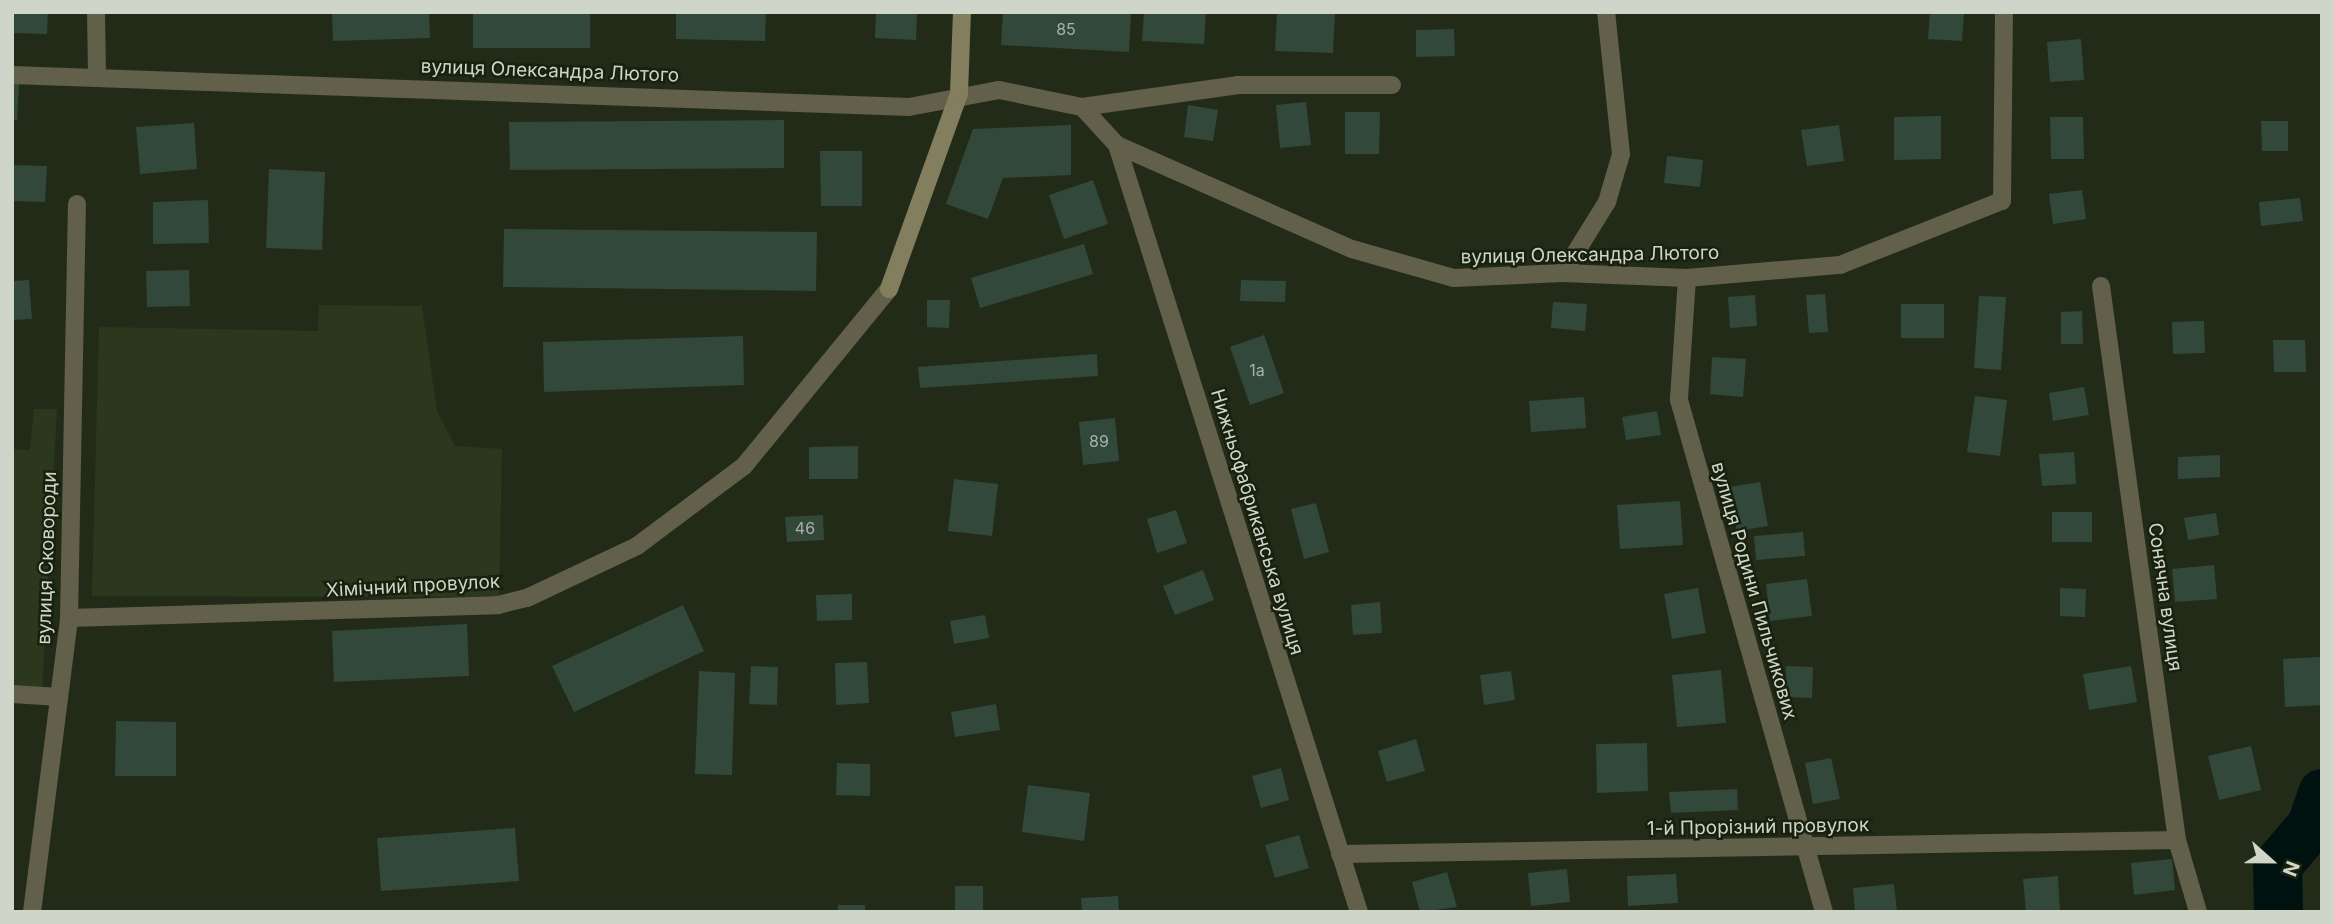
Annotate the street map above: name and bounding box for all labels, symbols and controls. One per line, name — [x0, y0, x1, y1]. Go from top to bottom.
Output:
house number: 85 — [1056, 19, 1076, 39]
street label: вулиця Олександра Лютого — [420, 55, 680, 87]
street label: вулиця Олександра Лютого — [1461, 241, 1719, 269]
house number: 1а — [1249, 360, 1265, 380]
street label: Нижньофабриканська вулиця — [1206, 386, 1308, 658]
house number: 89 — [1089, 431, 1109, 451]
street label: вулиця Родини Пильчикових — [1706, 460, 1802, 722]
street label: вулиця Сковороди — [33, 471, 61, 645]
house number: 46 — [795, 518, 815, 538]
street label: Сонячна вулиця — [2143, 521, 2187, 673]
street label: Хімічний провулок — [325, 570, 501, 602]
street label: 1-й Прорізний провулок — [1647, 814, 1869, 840]
north arrow — [2236, 826, 2306, 896]
text: N — [2278, 858, 2304, 880]

